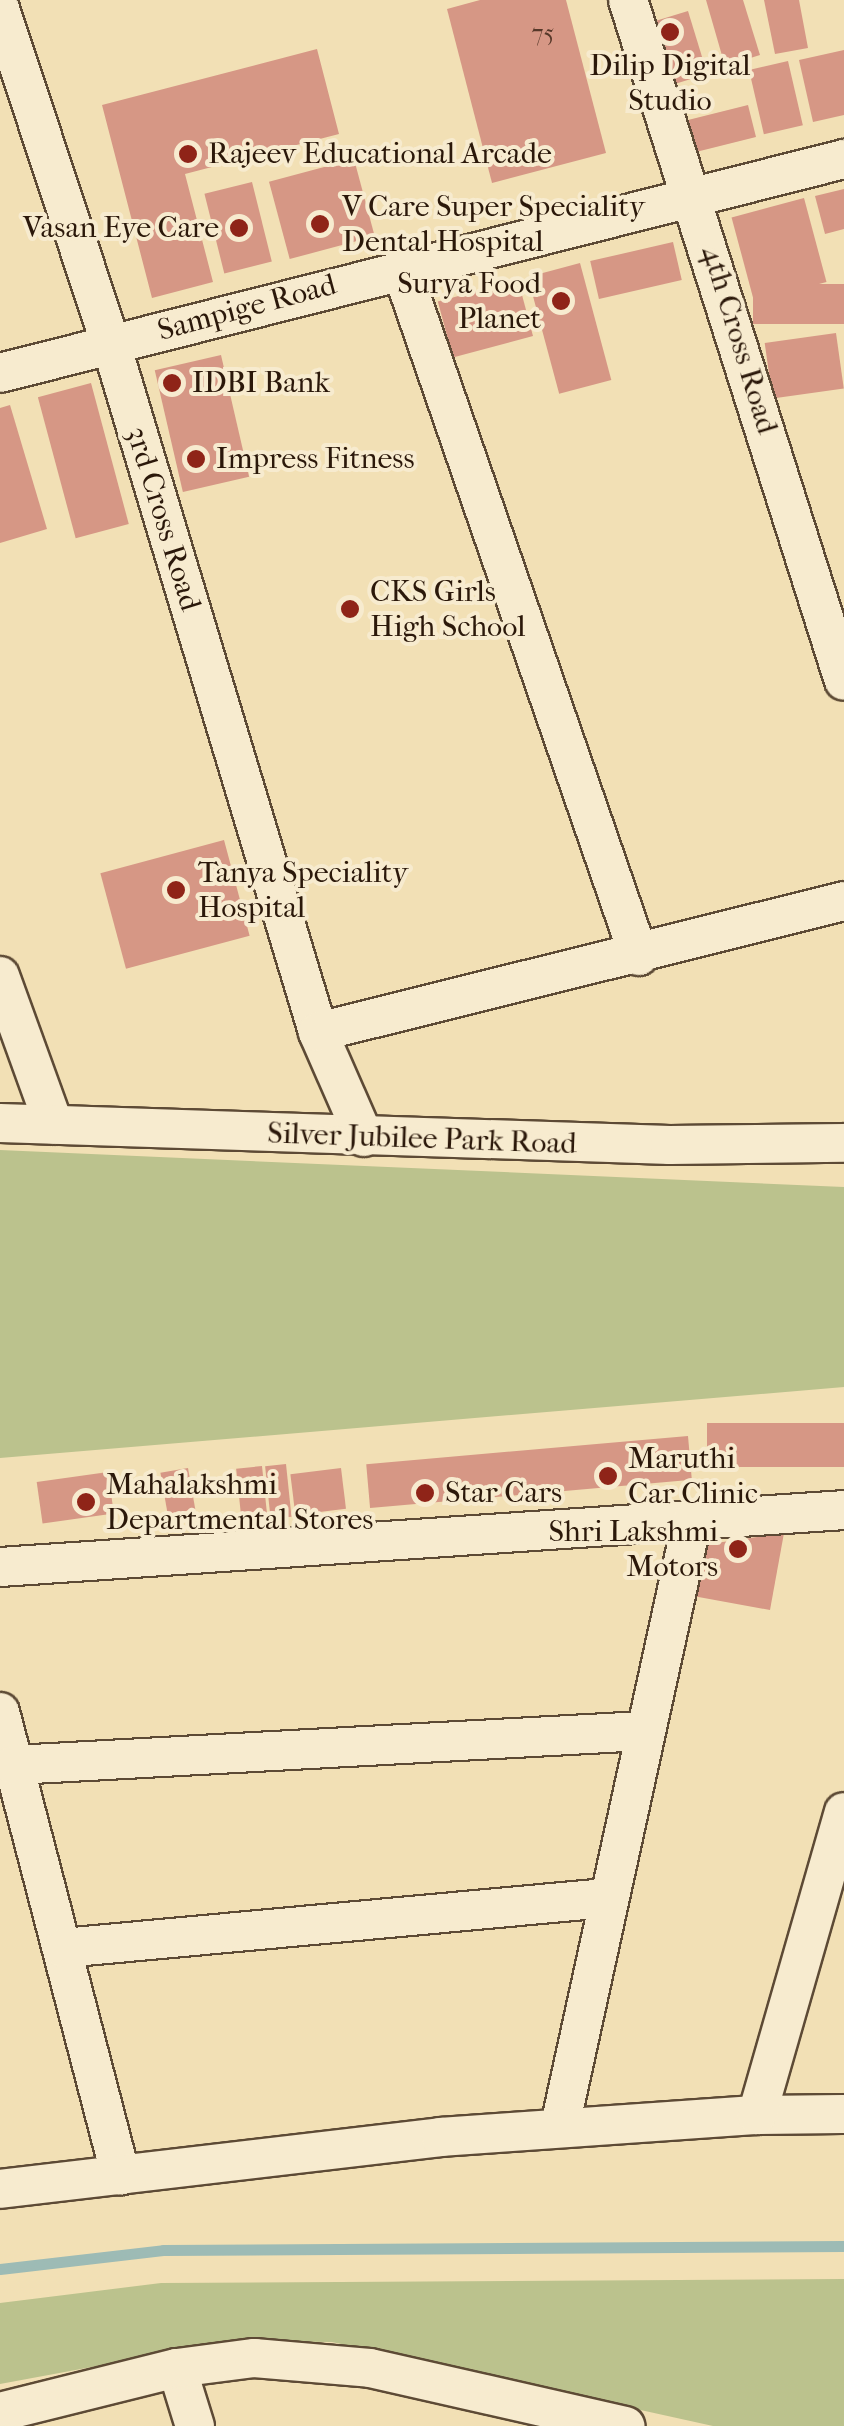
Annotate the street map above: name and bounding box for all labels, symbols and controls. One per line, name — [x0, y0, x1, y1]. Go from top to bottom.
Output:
house number: 75 — [532, 18, 554, 48]
marker: Dilip Digital Studio — [659, 21, 681, 43]
place label: Dilip Digital Studio — [589, 48, 751, 118]
place label: Rajeev Educational Arcade — [208, 136, 552, 172]
marker: Rajeev Educational Arcade — [177, 143, 199, 165]
place label: V Care Super Speciality Dental Hospital — [342, 189, 645, 260]
place label: Vasan Eye Care — [23, 210, 219, 246]
marker: V Care Super Speciality Dental Hospital — [307, 211, 333, 237]
marker: Vasan Eye Care — [228, 217, 250, 239]
street label: 4th Cross Road — [693, 242, 785, 438]
place label: Surya Food Planet — [397, 266, 541, 336]
street label: Sampige Road — [154, 267, 340, 349]
marker: Surya Food Planet — [550, 290, 572, 312]
place label: IDBI Bank — [192, 365, 330, 401]
marker: IDBI Bank — [161, 372, 183, 394]
street label: 3rd Cross Road — [118, 423, 208, 615]
place label: Impress Fitness — [216, 441, 414, 477]
marker: Impress Fitness — [185, 448, 207, 470]
place label: CKS Girls High School — [370, 574, 526, 644]
marker: CKS Girls High School — [339, 598, 361, 620]
place label: Tanya Speciality Hospital — [198, 855, 408, 926]
marker: Tanya Speciality Hospital — [163, 877, 189, 903]
street label: Silver Jubilee Park Road — [267, 1116, 577, 1162]
place label: Maruthi Car Clinic — [628, 1441, 758, 1512]
marker: Maruthi Car Clinic — [597, 1465, 619, 1487]
place label: Mahalakshmi Departmental Stores — [106, 1467, 373, 1538]
place label: Star Cars — [445, 1475, 562, 1511]
marker: Star Cars — [414, 1482, 436, 1504]
marker: Mahalakshmi Departmental Stores — [75, 1491, 97, 1513]
place label: Shri Lakshmi Motors — [549, 1514, 718, 1584]
marker: Shri Lakshmi Motors — [727, 1538, 749, 1560]

